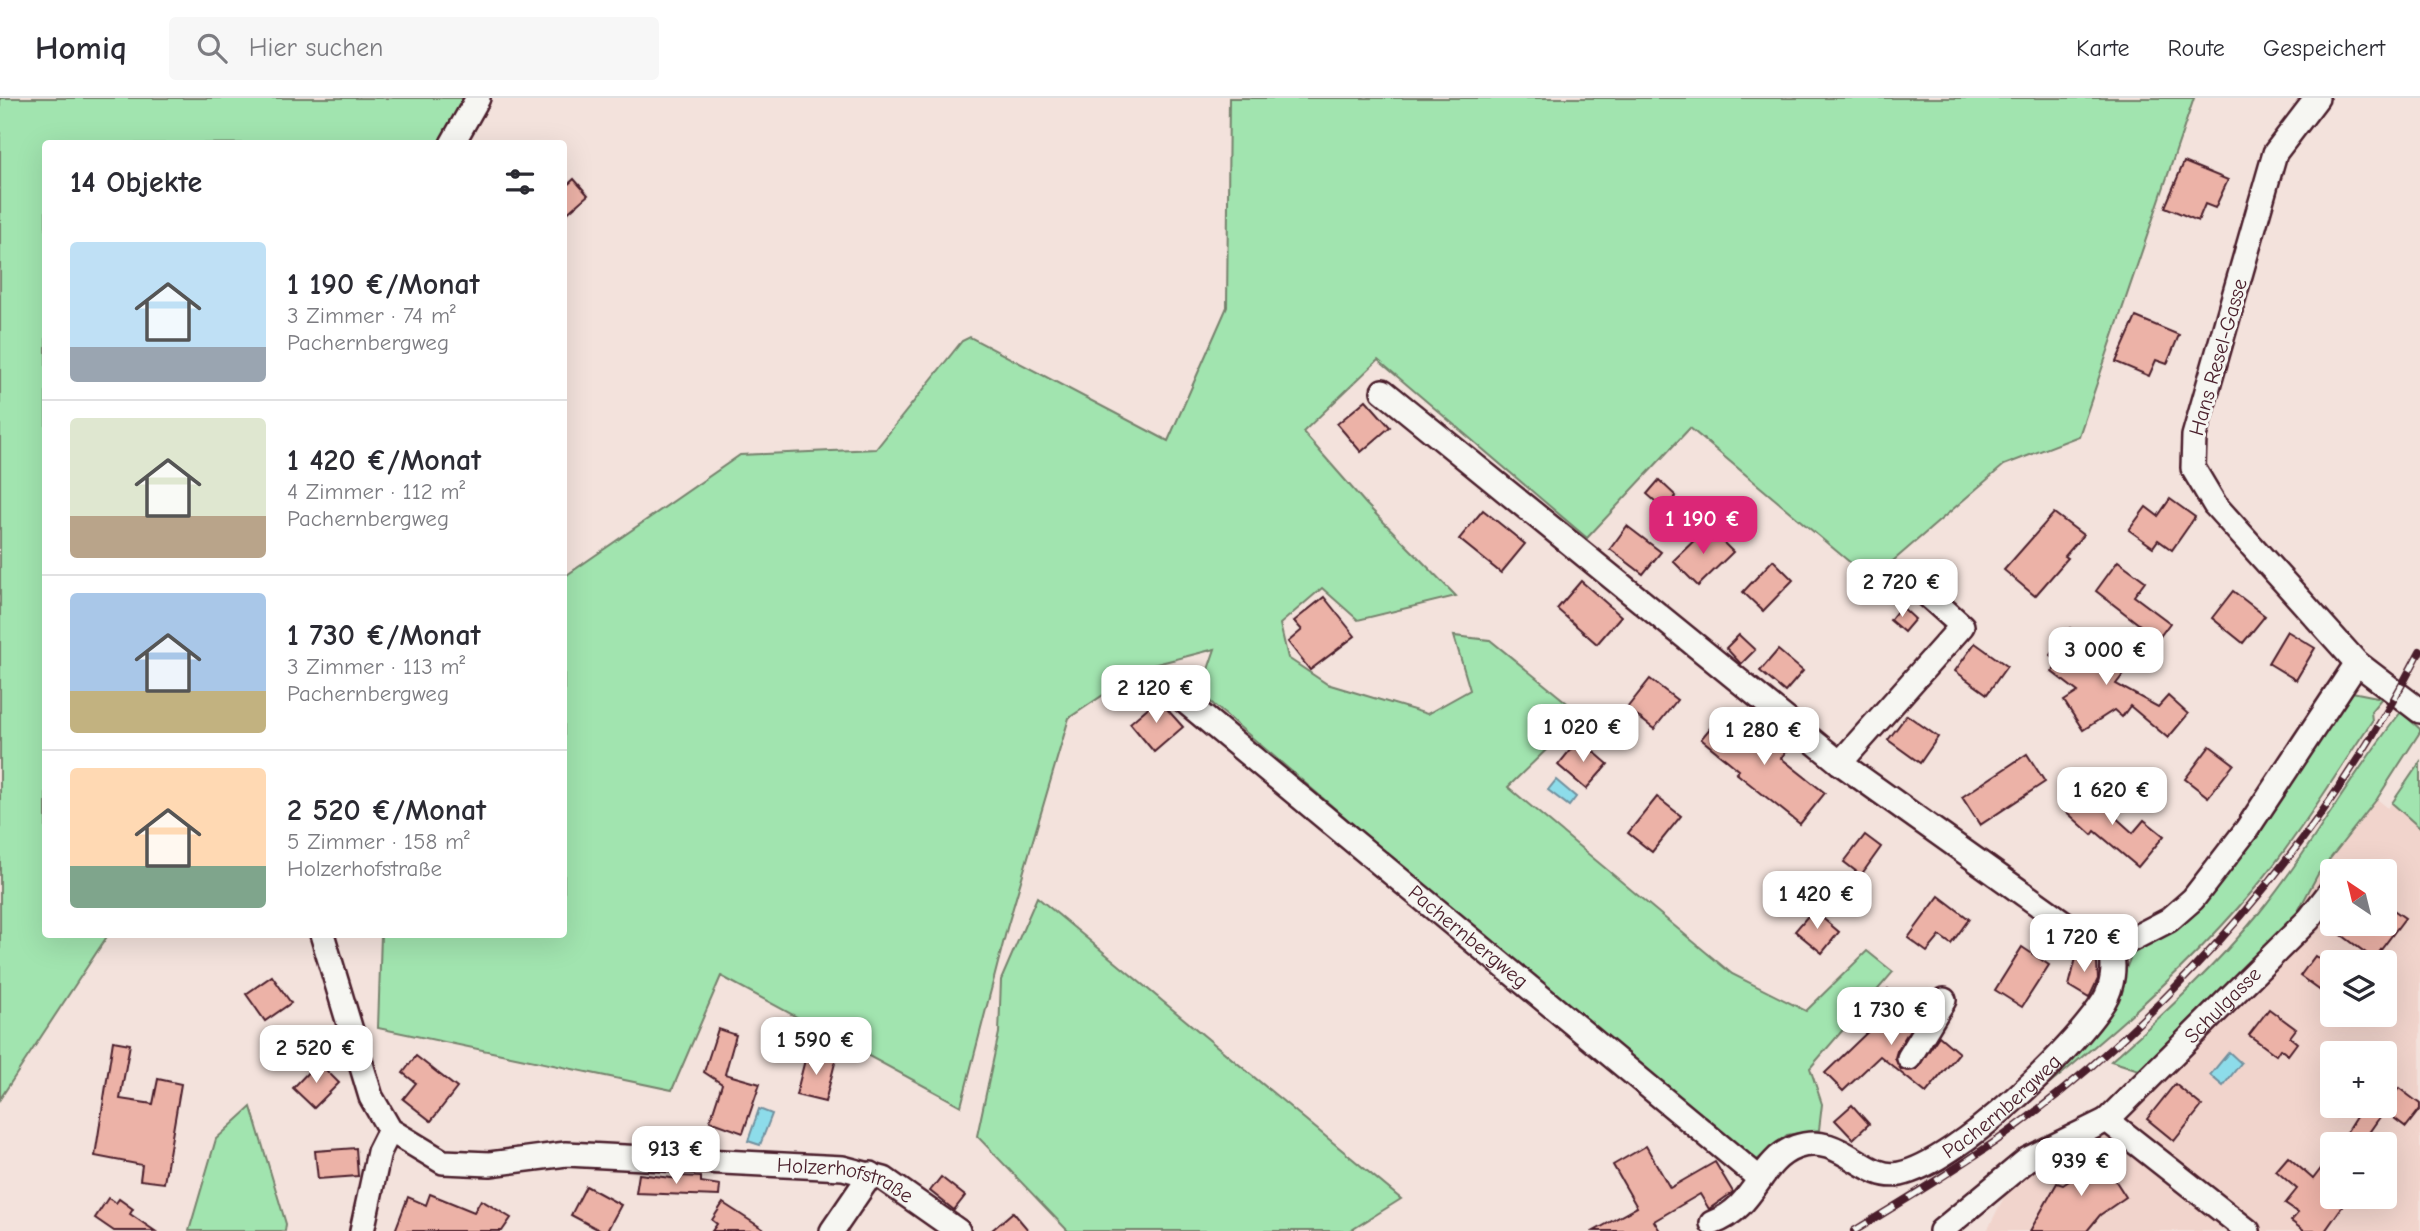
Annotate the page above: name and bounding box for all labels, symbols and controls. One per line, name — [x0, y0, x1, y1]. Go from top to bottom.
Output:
search box — [169, 17, 659, 80]
text: Homiq — [35, 29, 127, 67]
icon: search — [193, 29, 231, 67]
text: Hier suchen — [249, 33, 384, 63]
text: Karte — [2076, 34, 2130, 62]
text: Route — [2168, 34, 2225, 62]
text: Gespeichert — [2263, 34, 2385, 62]
icon: filters — [501, 163, 539, 201]
text: 14 Objekte — [70, 165, 202, 200]
text: 1 190 €/Monat — [287, 267, 480, 302]
icon: home — [126, 270, 210, 354]
street label: Hans Resel-Gasse — [2184, 276, 2252, 438]
text: 3 Zimmer · 74 m² — [287, 302, 456, 329]
text: Pachernbergweg — [287, 329, 449, 356]
text: 1 420 €/Monat — [287, 443, 481, 478]
icon: home — [126, 446, 210, 530]
text: 4 Zimmer · 112 m² — [287, 478, 465, 505]
pin: 1 190 € — [1638, 496, 1768, 556]
text: Pachernbergweg — [287, 505, 449, 532]
text: 1 190 € — [1665, 505, 1741, 532]
pin: 2 720 € — [1837, 560, 1967, 619]
text: 2 720 € — [1863, 568, 1941, 595]
text: 1 730 €/Monat — [287, 618, 480, 653]
icon: home — [126, 621, 210, 705]
pin: 3 000 € — [2041, 628, 2171, 687]
text: 3 000 € — [2064, 636, 2148, 663]
text: 3 Zimmer · 113 m² — [287, 653, 465, 680]
pin: 2 120 € — [1091, 666, 1221, 725]
text: 2 120 € — [1117, 674, 1195, 701]
text: Pachernbergweg — [287, 680, 449, 707]
pin: 1 020 € — [1518, 704, 1648, 764]
pin: 1 280 € — [1699, 708, 1829, 767]
text: 1 020 € — [1543, 713, 1623, 740]
text: 1 280 € — [1725, 716, 1803, 743]
pin: 1 620 € — [2047, 768, 2177, 827]
text: 1 620 € — [2073, 776, 2151, 803]
text: 2 520 €/Monat — [287, 793, 486, 828]
icon: home — [126, 796, 210, 880]
text: 5 Zimmer · 158 m² — [287, 828, 470, 855]
text: Holzerhofstraße — [287, 855, 442, 882]
north arrow — [2320, 859, 2398, 936]
map controls — [2320, 859, 2397, 1209]
pin: 1 420 € — [1752, 872, 1882, 931]
street label: Pachernbergweg — [1404, 880, 1533, 993]
text: 1 420 € — [1779, 880, 1855, 907]
pin: 1 720 € — [2019, 914, 2149, 974]
text: 1 720 € — [2046, 923, 2122, 950]
button: layers — [2320, 950, 2397, 1027]
street label: Schulgasse — [2179, 962, 2266, 1048]
pin: 1 730 € — [1826, 988, 1956, 1047]
text: 1 730 € — [1853, 996, 1929, 1023]
pin: 1 590 € — [751, 1018, 881, 1077]
pin: 2 520 € — [251, 1026, 381, 1085]
text: 1 590 € — [777, 1026, 855, 1053]
text: 2 520 € — [276, 1034, 356, 1061]
button: + — [2320, 1041, 2397, 1118]
street label: Pachernbergweg — [1938, 1049, 2066, 1164]
pin: 913 € — [627, 1126, 725, 1186]
button: − — [2320, 1132, 2397, 1209]
text: 913 € — [648, 1135, 704, 1162]
pin: 939 € — [2032, 1138, 2130, 1198]
text: 939 € — [2051, 1147, 2111, 1174]
street label: Holzerhofstraße — [776, 1153, 918, 1208]

